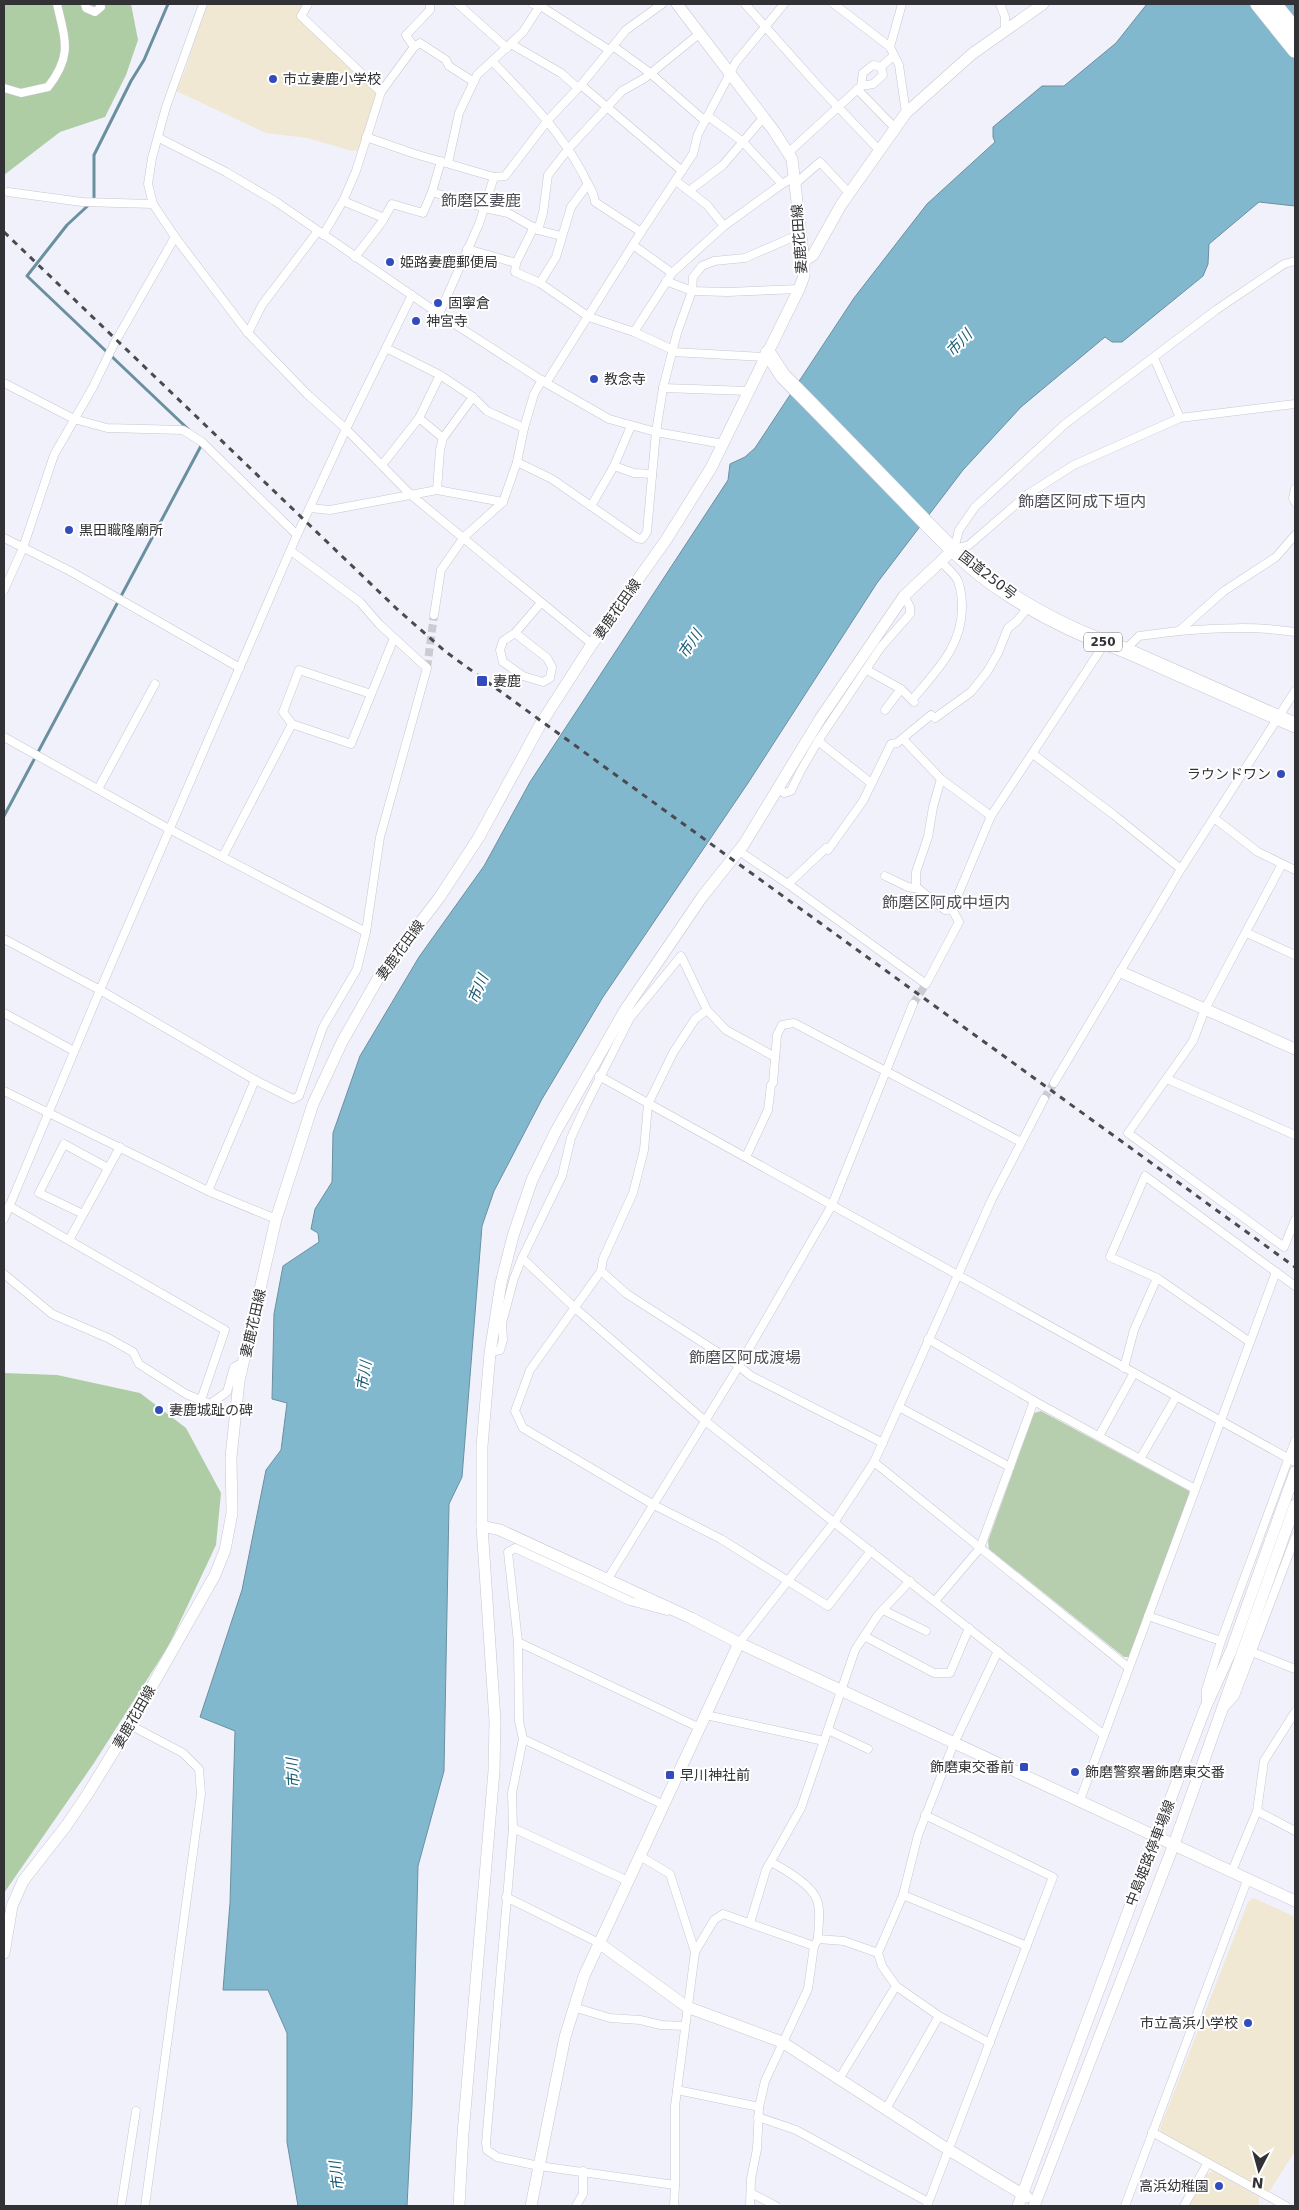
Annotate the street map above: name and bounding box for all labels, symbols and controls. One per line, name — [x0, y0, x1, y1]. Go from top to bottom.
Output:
place label: 市立妻鹿小学校 — [283, 71, 381, 87]
marker: 市立妻鹿小学校 — [267, 73, 279, 85]
district label: 飾磨区妻鹿 — [441, 191, 521, 210]
street label: 妻鹿花田線 — [789, 204, 809, 274]
place label: 姫路妻鹿郵便局 — [400, 254, 498, 270]
marker: 姫路妻鹿郵便局 — [384, 256, 396, 268]
place label: 固寧倉 — [448, 295, 490, 311]
marker: 固寧倉 — [432, 297, 444, 309]
place label: 神宮寺 — [426, 313, 468, 329]
marker: 神宮寺 — [410, 315, 422, 327]
water label: 市川 — [942, 325, 977, 360]
place label: 教念寺 — [604, 371, 646, 387]
marker: 教念寺 — [588, 373, 600, 385]
district label: 飾磨区阿成下垣内 — [1018, 492, 1146, 511]
place label: 黒田職隆廟所 — [79, 522, 163, 538]
marker: 黒田職隆廟所 — [63, 524, 75, 536]
street label: 国道250号 — [956, 548, 1020, 602]
street label: 妻鹿花田線 — [590, 576, 644, 642]
water label: 市川 — [674, 625, 707, 661]
road number: 250 — [1084, 632, 1122, 652]
place label: 妻鹿 — [493, 673, 521, 689]
marker: 妻鹿 — [475, 674, 489, 688]
place label: ラウンドワン — [1187, 766, 1271, 782]
marker: ラウンドワン — [1275, 768, 1287, 780]
district label: 飾磨区阿成中垣内 — [882, 893, 1010, 912]
street label: 妻鹿花田線 — [373, 917, 427, 983]
water label: 市川 — [464, 970, 493, 1006]
street label: 妻鹿花田線 — [237, 1287, 269, 1359]
district label: 飾磨区阿成渡場 — [689, 1348, 801, 1367]
water label: 市川 — [353, 1358, 375, 1392]
place label: 妻鹿城趾の碑 — [169, 1402, 253, 1418]
marker: 妻鹿城趾の碑 — [153, 1404, 165, 1416]
street label: 妻鹿花田線 — [110, 1683, 158, 1751]
water label: 市川 — [283, 1756, 303, 1788]
place label: 飾磨東交番前 — [930, 1759, 1014, 1775]
marker: 飾磨東交番前 — [1018, 1761, 1030, 1773]
place label: 飾磨警察署飾磨東交番 — [1085, 1764, 1225, 1780]
marker: 飾磨警察署飾磨東交番 — [1069, 1766, 1081, 1778]
place label: 早川神社前 — [680, 1767, 750, 1783]
marker: 早川神社前 — [664, 1769, 676, 1781]
street label: 中島姫路停車場線 — [1122, 1798, 1178, 1908]
place label: 市立高浜小学校 — [1140, 2015, 1238, 2031]
marker: 市立高浜小学校 — [1242, 2017, 1254, 2029]
north arrow — [1234, 2145, 1284, 2195]
water label: 市川 — [326, 2158, 348, 2192]
text: N — [1251, 2174, 1264, 2191]
place label: 高浜幼稚園 — [1139, 2178, 1209, 2194]
marker: 高浜幼稚園 — [1213, 2180, 1225, 2192]

